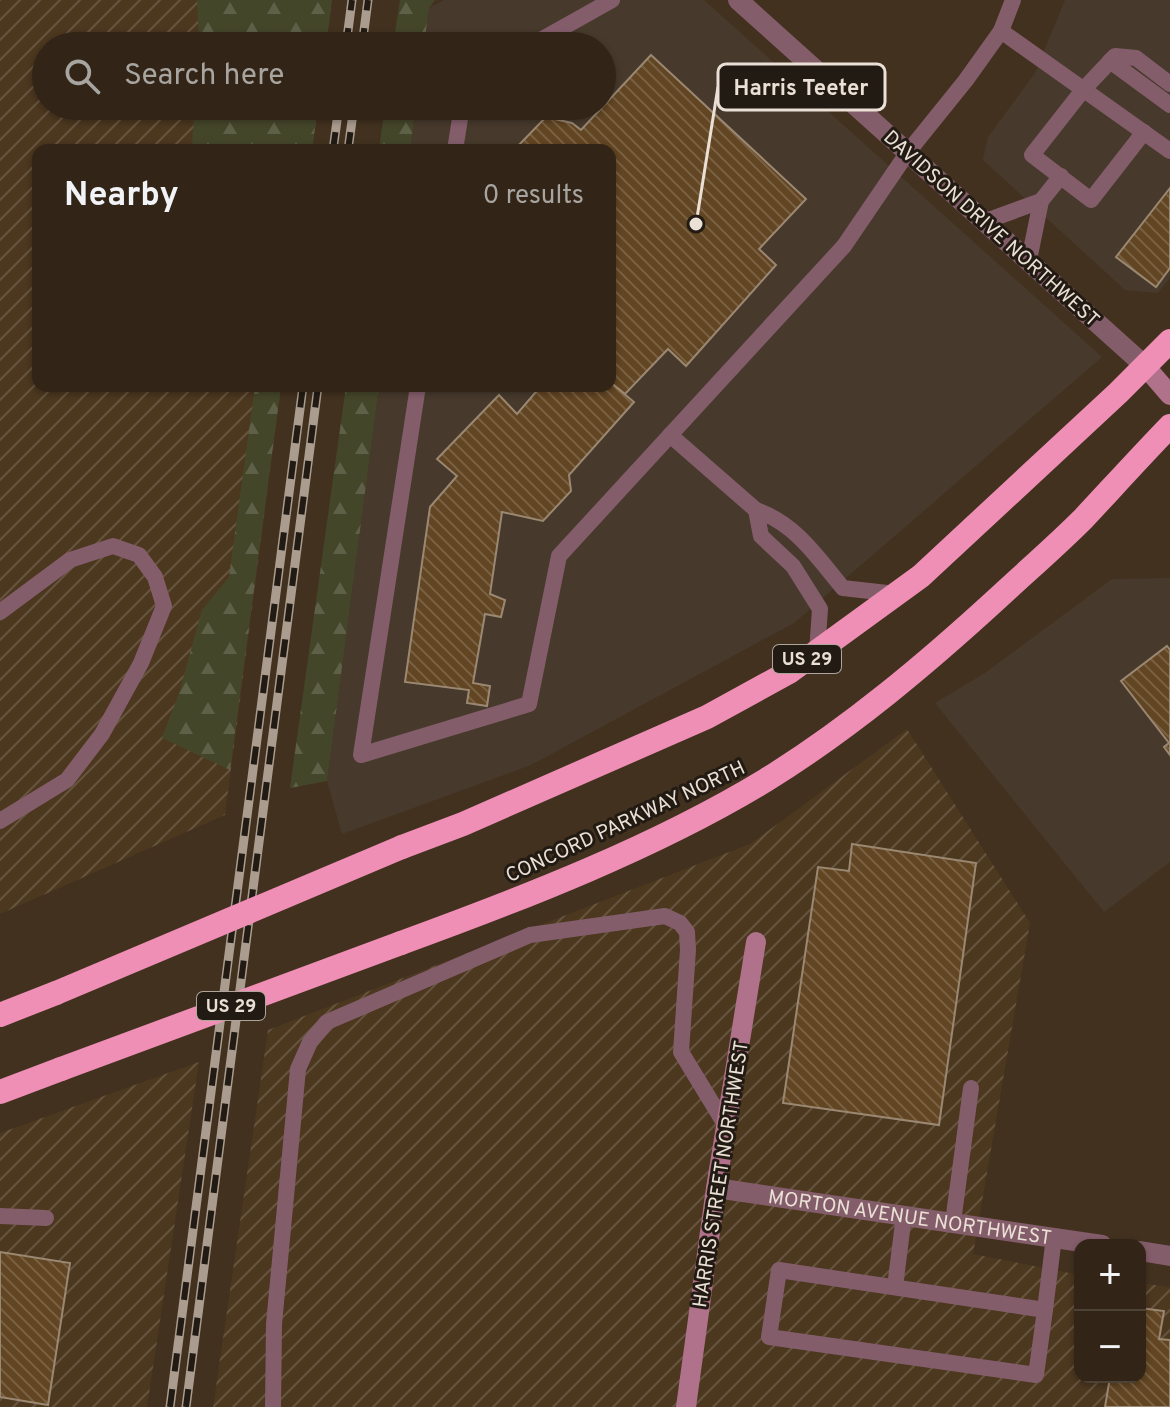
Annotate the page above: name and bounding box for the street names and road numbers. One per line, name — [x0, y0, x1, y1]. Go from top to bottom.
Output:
street label: DAVIDSON DRIVE NORTHWEST — [877, 125, 1104, 334]
road number: US 29 — [773, 645, 841, 673]
street label: CONCORD PARKWAY NORTH — [502, 756, 750, 890]
road number: US 29 — [197, 992, 265, 1020]
street label: HARRIS STREET NORTHWEST — [688, 1039, 756, 1310]
street label: MORTON AVENUE NORTHWEST — [766, 1185, 1053, 1252]

